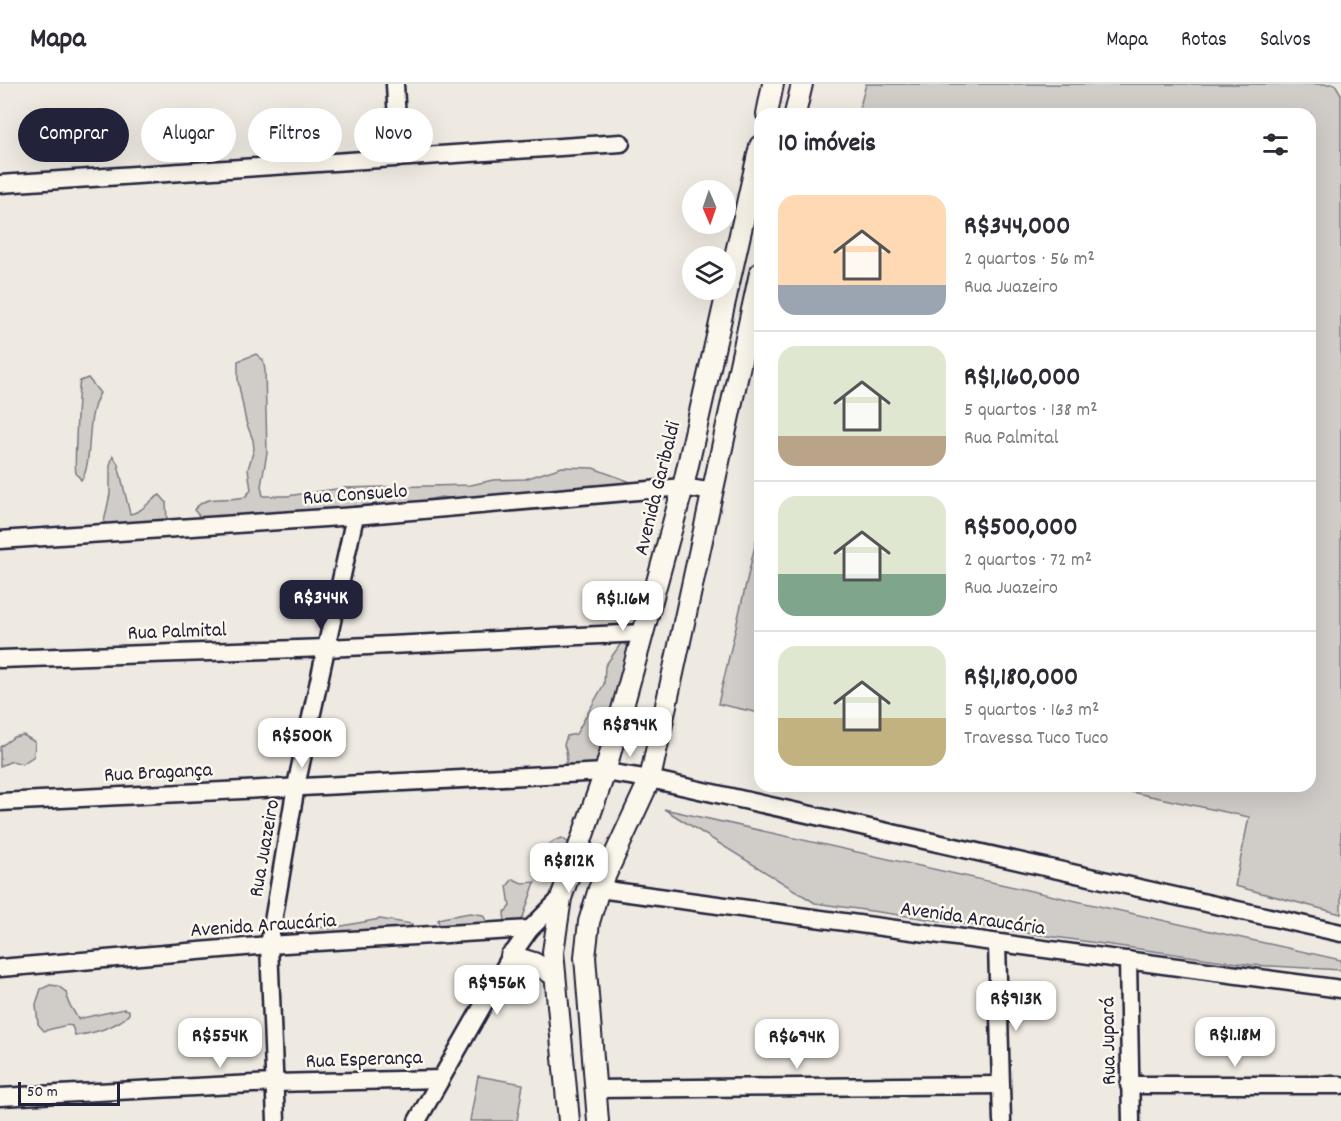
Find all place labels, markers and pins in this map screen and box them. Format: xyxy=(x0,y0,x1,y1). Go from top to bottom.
pin: R$344K xyxy=(272,580,370,631)
pin: R$1.16M xyxy=(568,581,678,632)
pin: R$894K xyxy=(581,707,679,758)
pin: R$500K xyxy=(253,718,351,769)
pin: R$812K xyxy=(520,843,618,894)
pin: R$956K xyxy=(448,965,546,1016)
pin: R$913K xyxy=(967,981,1065,1032)
pin: R$1.18M xyxy=(1180,1017,1290,1068)
pin: R$554K xyxy=(171,1018,269,1069)
pin: R$694K xyxy=(748,1019,846,1070)

